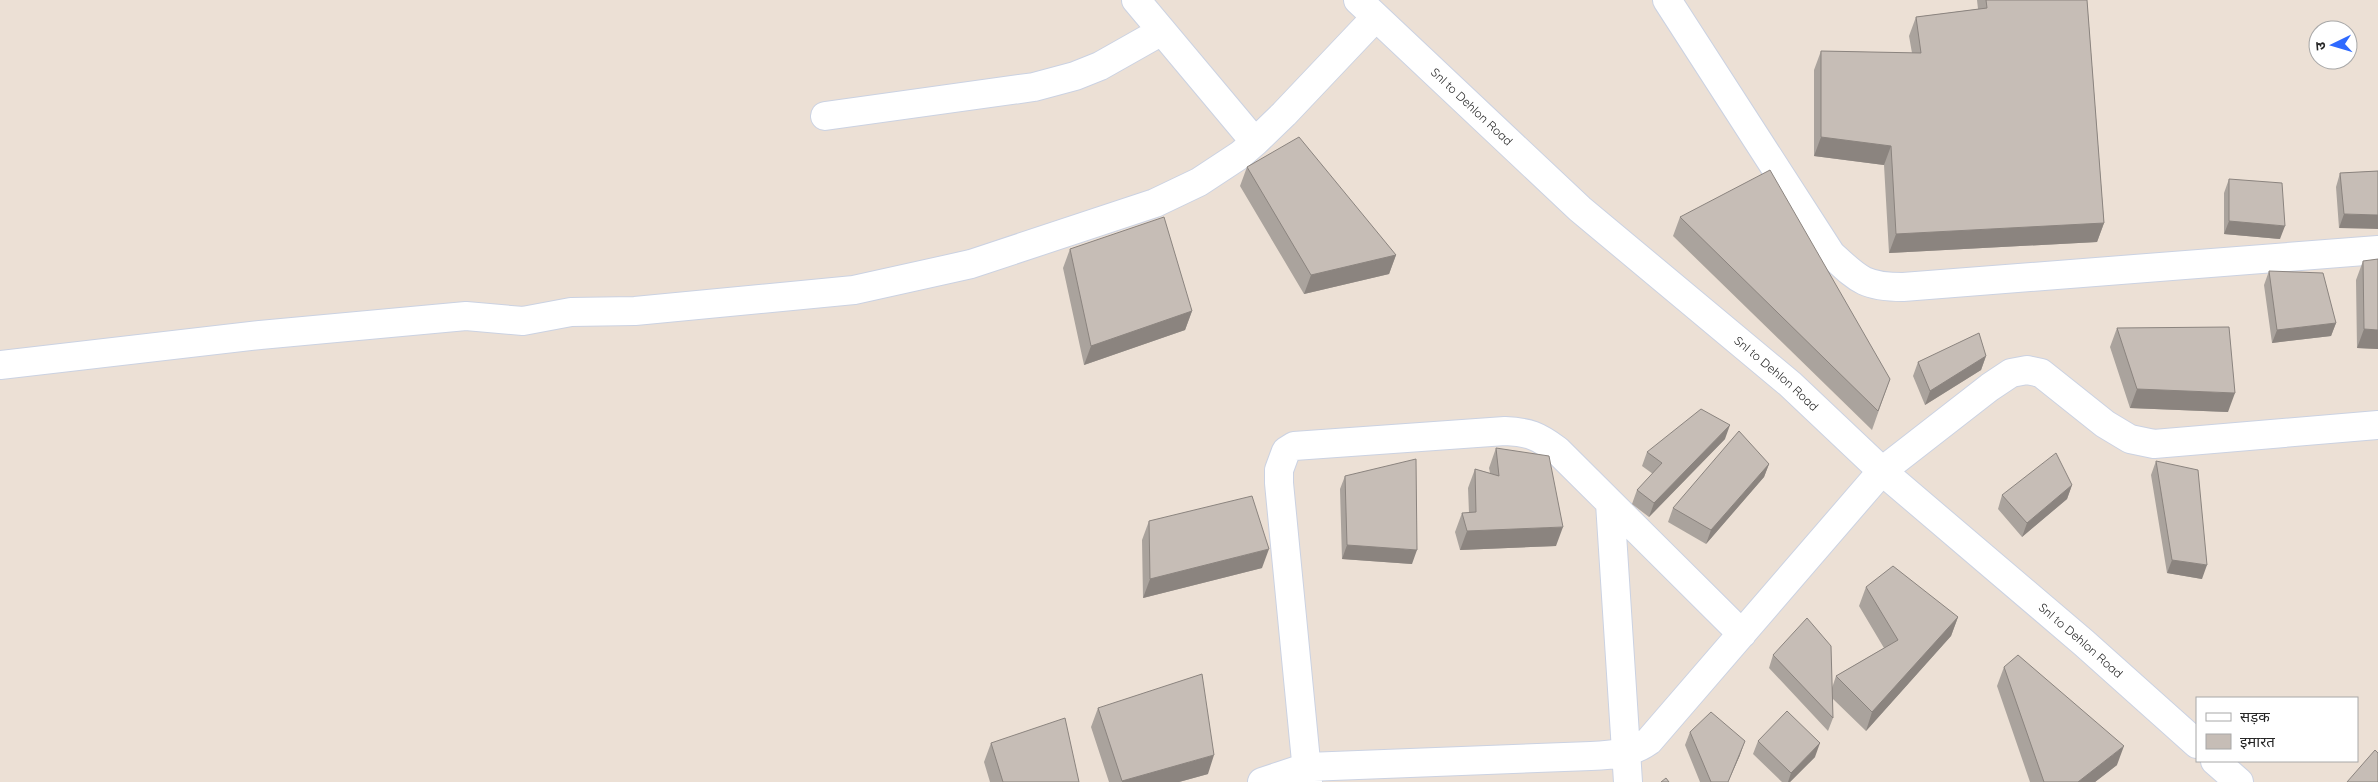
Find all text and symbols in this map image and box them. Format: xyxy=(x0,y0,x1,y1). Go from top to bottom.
north arrow xyxy=(2308,20,2358,70)
text: उ xyxy=(2311,40,2329,51)
street label: Snl to Dehlon Road xyxy=(1428,65,1516,149)
street label: Snl to Dehlon Road xyxy=(1731,333,1822,414)
street label: Snl to Dehlon Road xyxy=(2036,600,2126,681)
legend xyxy=(2196,697,2358,762)
text: सड़क xyxy=(2240,707,2270,726)
text: इमारत xyxy=(2240,732,2275,751)

